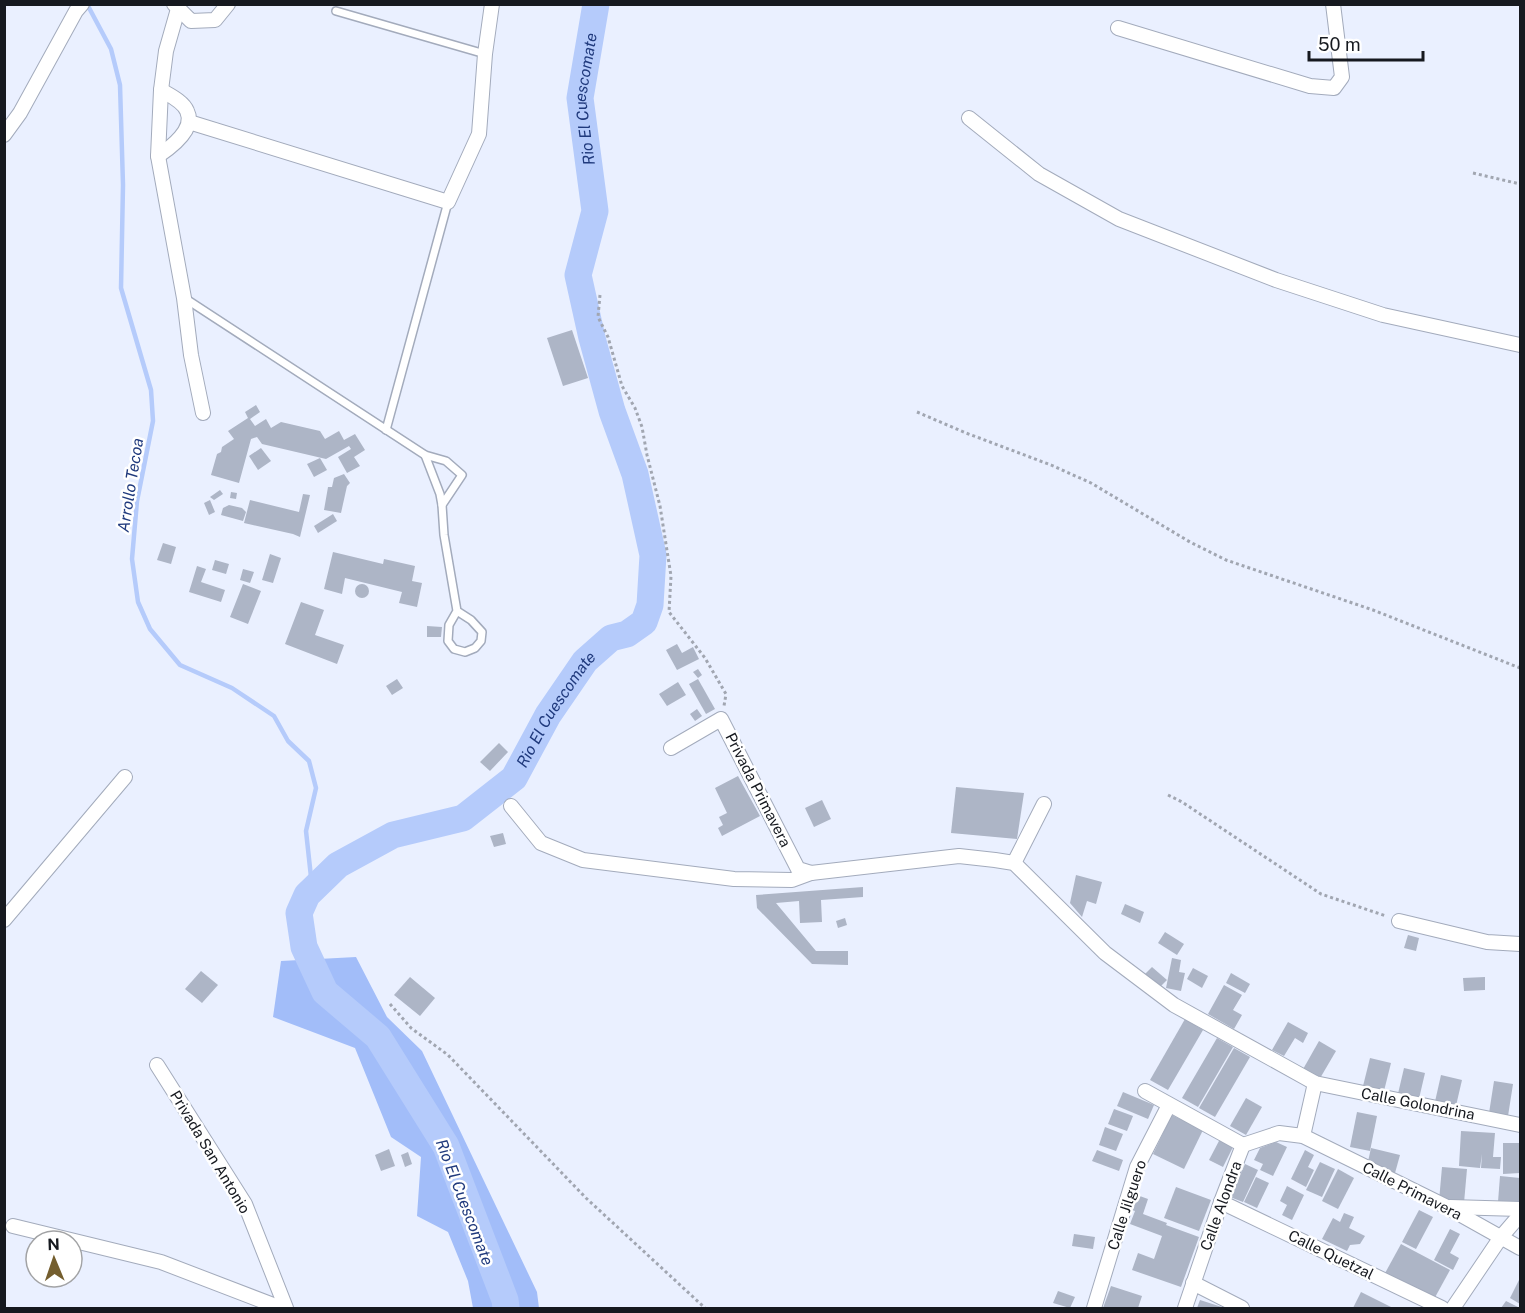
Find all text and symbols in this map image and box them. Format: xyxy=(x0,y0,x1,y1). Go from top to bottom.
scale bar xyxy=(1309,24,1423,62)
water label: Rio El Cuescomate xyxy=(571,31,601,167)
text: 50 m xyxy=(1318,34,1361,55)
water label: Arrollo Tecoa xyxy=(114,437,147,533)
water label: Rio El Cuescomate xyxy=(513,647,600,771)
street label: Privada Primavera xyxy=(722,730,795,850)
street label: Calle Golondrina xyxy=(1360,1084,1476,1123)
street label: Privada San Antonio xyxy=(167,1087,254,1216)
water label: Rio El Cuescomate xyxy=(432,1136,497,1268)
street label: Calle Jilguero xyxy=(1104,1158,1149,1252)
street label: Calle Primavera xyxy=(1360,1158,1465,1223)
street label: Calle Alondra xyxy=(1196,1159,1245,1253)
street label: Calle Quetzal xyxy=(1286,1227,1377,1283)
north arrow xyxy=(24,1229,84,1289)
text: N xyxy=(47,1235,60,1254)

